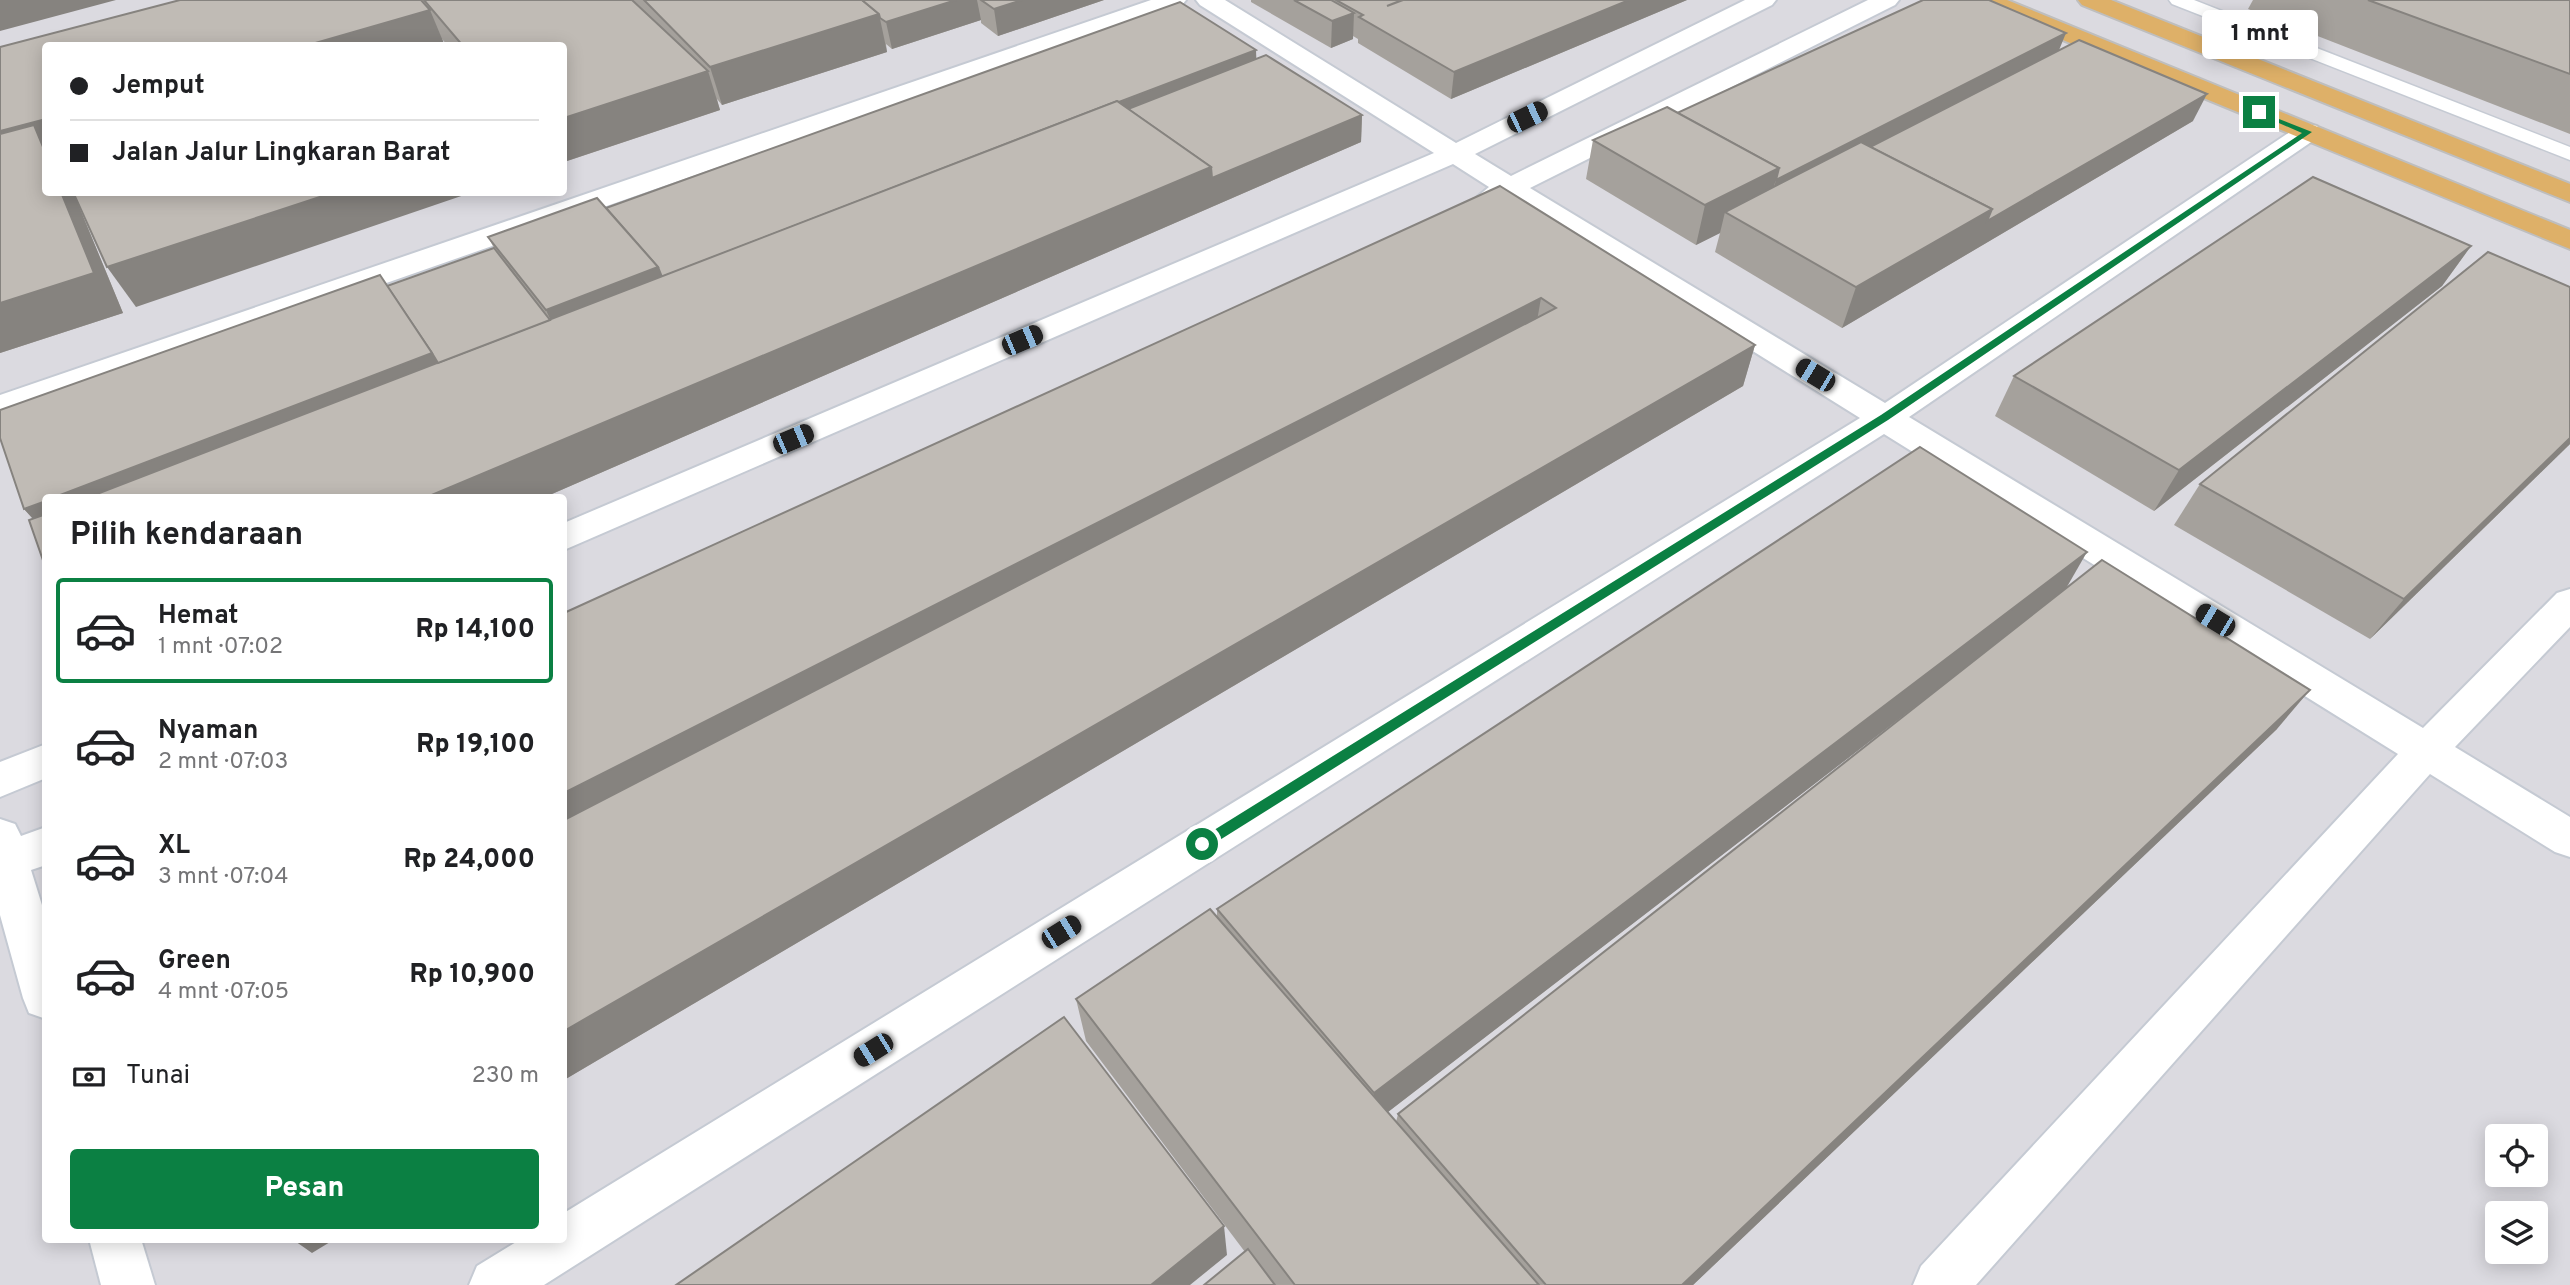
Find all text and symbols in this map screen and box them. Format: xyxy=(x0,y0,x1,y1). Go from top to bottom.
callout: 1 mnt xyxy=(2201,10,2317,60)
text: 1 mnt xyxy=(2231,20,2289,49)
text: Jemput xyxy=(112,70,205,103)
route end xyxy=(2243,96,2275,128)
car xyxy=(1504,98,1551,136)
text: Jalan Jalur Lingkaran Barat xyxy=(112,137,450,170)
car xyxy=(999,322,1046,358)
car xyxy=(1792,355,1839,395)
car xyxy=(770,421,817,457)
text: Pilih kendaraan xyxy=(70,516,303,556)
icon: car xyxy=(74,599,137,662)
text: Hemat xyxy=(158,600,238,633)
car xyxy=(2192,600,2239,640)
text: Rp 14,100 xyxy=(415,614,535,647)
text: 1 mnt · 07:02 xyxy=(158,633,283,662)
icon: car xyxy=(74,714,137,777)
text: Nyaman xyxy=(158,715,258,748)
text: Rp 19,100 xyxy=(416,729,535,762)
text: 2 mnt · 07:03 xyxy=(158,748,288,777)
route start xyxy=(1186,828,1218,860)
icon: car xyxy=(74,829,137,892)
text: XL xyxy=(158,830,190,863)
text: Rp 24,000 xyxy=(403,844,535,877)
text: 3 mnt · 07:04 xyxy=(158,863,289,892)
car xyxy=(1038,912,1085,952)
icon: car xyxy=(74,944,137,1007)
text: Green xyxy=(158,945,231,978)
text: Rp 10,900 xyxy=(410,959,535,992)
text: 4 mnt · 07:05 xyxy=(158,978,289,1007)
car xyxy=(850,1030,897,1070)
icon: cash xyxy=(70,1058,108,1096)
text: Tunai xyxy=(126,1060,190,1093)
text: 230 m xyxy=(472,1062,539,1091)
map controls xyxy=(2485,1124,2548,1264)
button: locate xyxy=(2485,1124,2548,1187)
button: Pesan xyxy=(70,1149,539,1229)
button: layers xyxy=(2485,1201,2548,1264)

